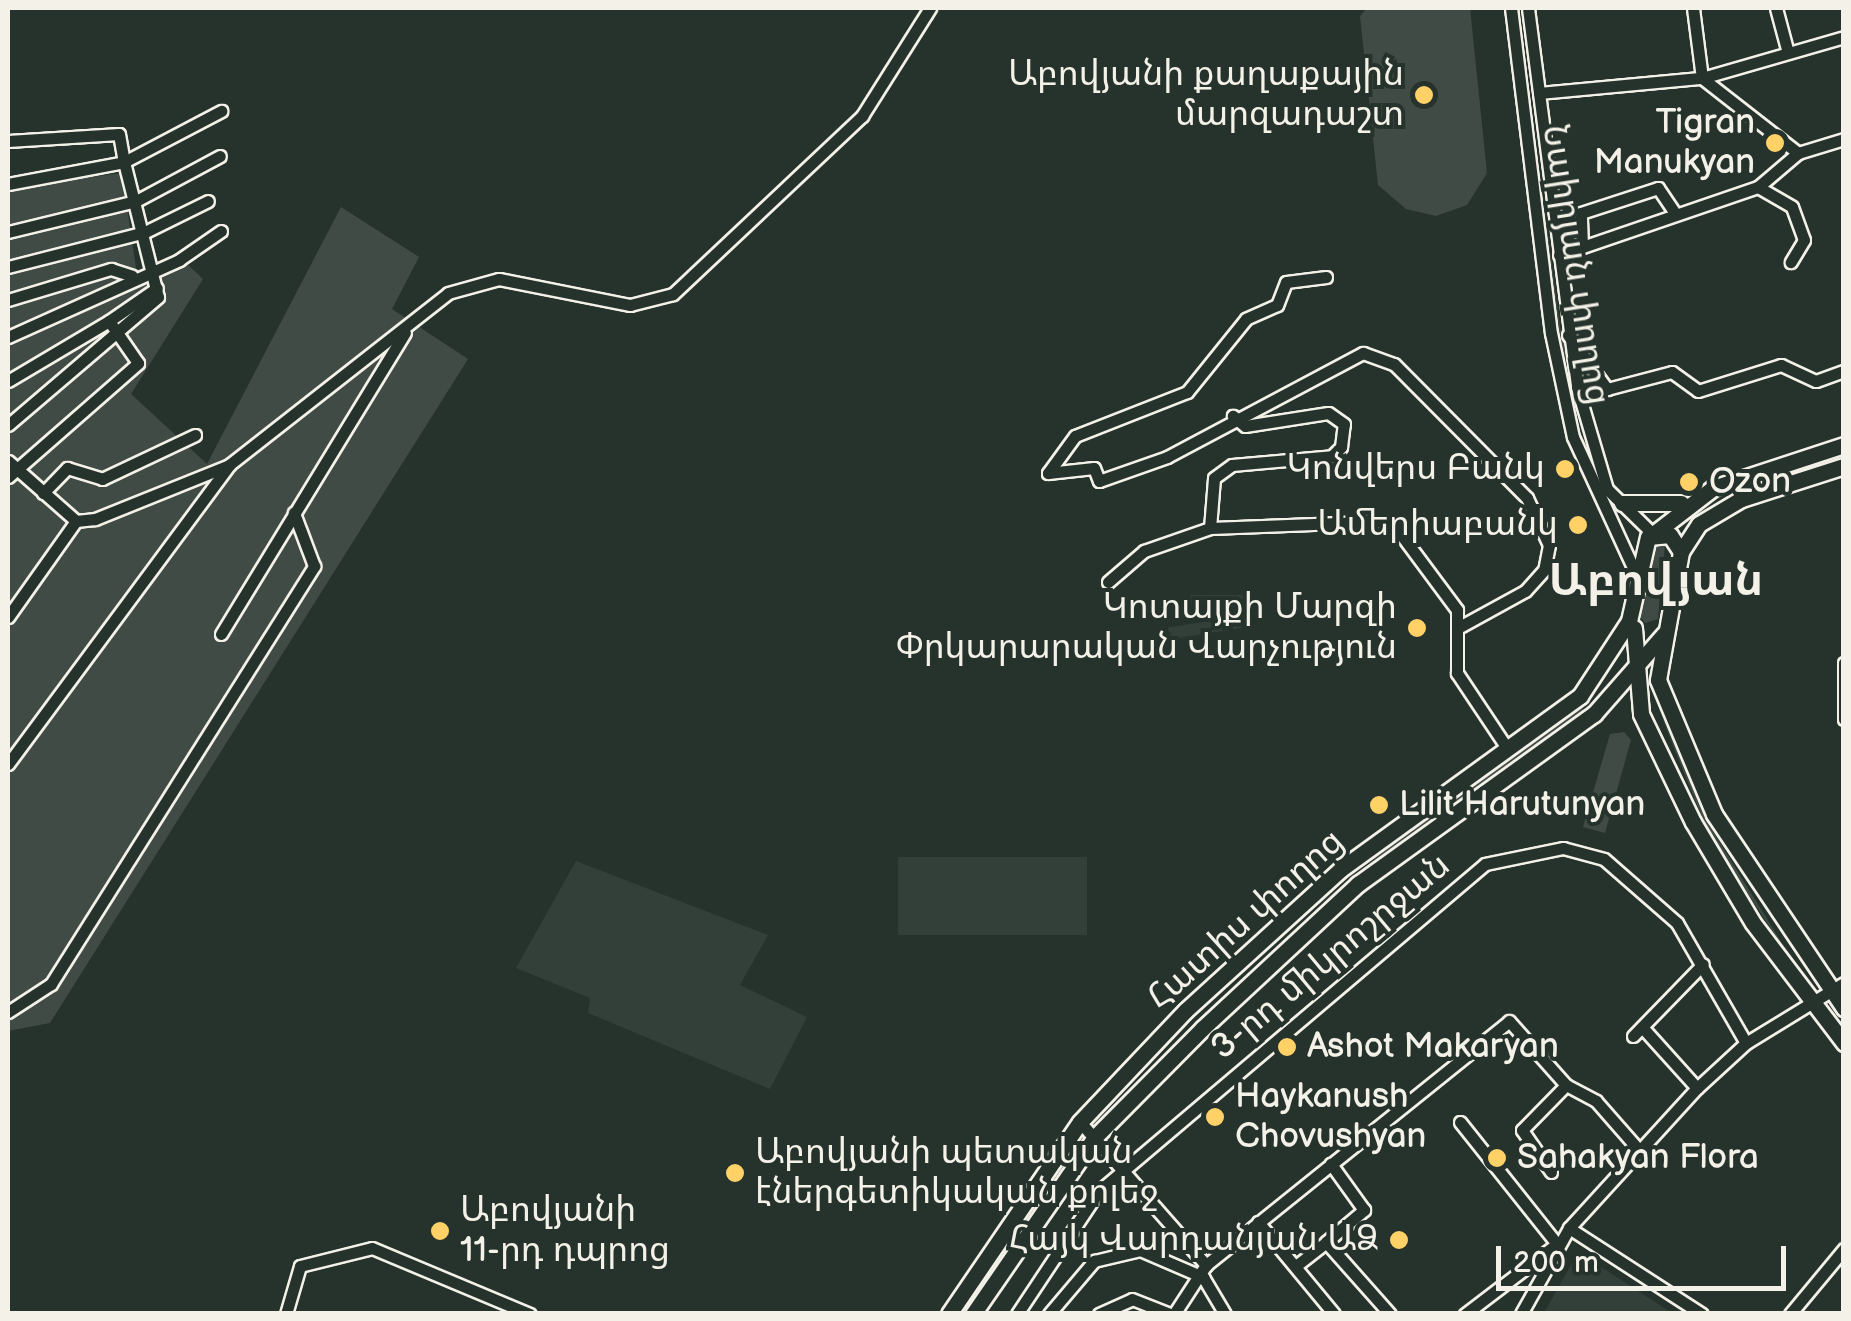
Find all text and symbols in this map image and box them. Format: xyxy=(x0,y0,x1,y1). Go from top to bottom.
place label: Աբովյանի քաղաքային մարզադաշտ xyxy=(1008,54,1404,136)
marker: Աբովյանի քաղաքային մարզադաշտ xyxy=(1413,84,1435,106)
place label: Tigran Manukyan xyxy=(1594,102,1755,184)
street label: Նաիրյան փողոց xyxy=(1532,122,1618,408)
marker: Tigran Manukyan xyxy=(1764,132,1786,154)
place label: Կոնվերս Բանկ xyxy=(1287,448,1545,490)
marker: Կոնվերս Բանկ xyxy=(1554,458,1576,480)
place label: Ozon xyxy=(1709,461,1791,503)
marker: Ozon xyxy=(1678,471,1700,493)
place label: Ամերիաբանկ xyxy=(1317,504,1558,546)
marker: Ամերիաբանկ xyxy=(1567,514,1589,536)
district label: Աբովյան xyxy=(1549,555,1763,609)
place label: Կոտայքի Մարզի Փրկարարական Վարչություն xyxy=(896,587,1397,669)
marker: Կոտայքի Մարզի Փրկարարական Վարչություն xyxy=(1406,617,1428,639)
place label: Lilit Harutunyan xyxy=(1399,784,1645,826)
marker: Lilit Harutunyan xyxy=(1368,794,1390,816)
street label: Հատիս փողոց xyxy=(1139,821,1353,1019)
street label: 3-րդ միկրոշրջան xyxy=(1203,845,1459,1069)
place label: Ashot Makaryan xyxy=(1307,1026,1559,1068)
marker: Ashot Makaryan xyxy=(1276,1036,1298,1058)
place label: Haykanush Chovushyan xyxy=(1235,1076,1426,1158)
marker: Haykanush Chovushyan xyxy=(1204,1106,1226,1128)
place label: Աբովյանի պետական էներգետիկական քոլեջ xyxy=(755,1132,1158,1214)
place label: Sahakyan Flora xyxy=(1517,1137,1759,1179)
marker: Sahakyan Flora xyxy=(1486,1147,1508,1169)
marker: Աբովյանի պետական էներգետիկական քոլեջ xyxy=(724,1162,746,1184)
place label: Աբովյանի 11-րդ դպրոց xyxy=(460,1190,670,1272)
place label: Հայկ Վարդանյան ԱՁ xyxy=(1009,1219,1379,1261)
marker: Աբովյանի 11-րդ դպրոց xyxy=(429,1220,451,1242)
scale bar xyxy=(1501,1226,1791,1288)
marker: Հայկ Վարդանյան ԱՁ xyxy=(1388,1229,1410,1251)
text: 200 m xyxy=(1513,1245,1599,1281)

